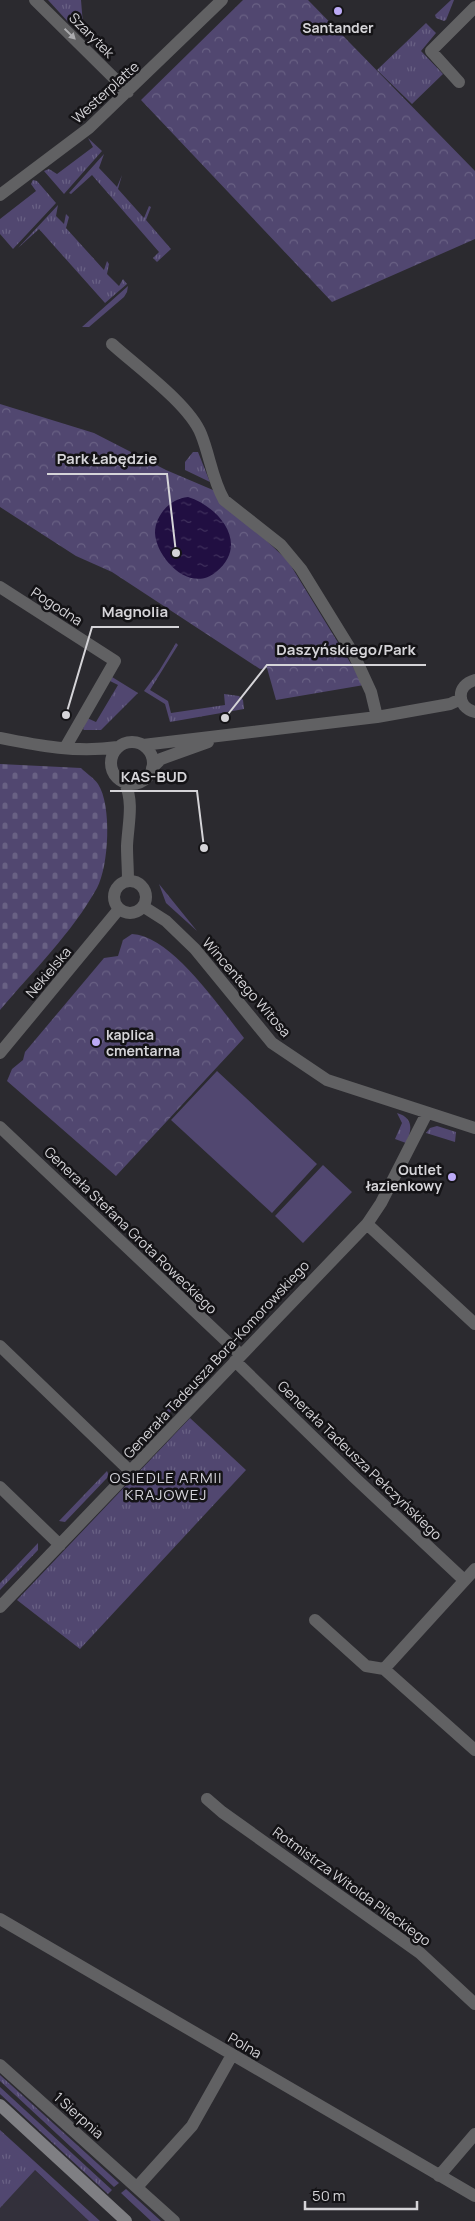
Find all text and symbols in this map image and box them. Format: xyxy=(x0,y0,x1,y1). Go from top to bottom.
marker: Santander xyxy=(332,5,344,17)
street label: Szarytek xyxy=(65,8,120,63)
place label: Santander xyxy=(302,18,374,37)
one-way arrow xyxy=(64,28,76,40)
street label: Westerplatte xyxy=(67,57,143,127)
callout: Park Łabędzie xyxy=(47,444,167,474)
text: Park Łabędzie xyxy=(57,448,157,469)
street label: Pogodna xyxy=(28,582,86,630)
callout: Magnolia xyxy=(92,597,179,627)
text: Magnolia xyxy=(102,601,168,622)
callout: Daszyńskiego/Park xyxy=(267,635,426,665)
text: Daszyńskiego/Park xyxy=(276,639,417,660)
callout: KAS-BUD xyxy=(110,761,197,791)
text: KAS-BUD xyxy=(121,766,187,787)
street label: Wincentego Witosa xyxy=(199,933,295,1041)
street label: Nekielska xyxy=(21,942,75,1002)
place label: kaplica cmentarna xyxy=(106,1025,180,1060)
marker: kaplica cmentarna xyxy=(90,1036,102,1048)
street label: Generała Stefana Grota Roweckiego xyxy=(40,1142,222,1318)
place label: Outlet łazienkowy xyxy=(366,1160,442,1195)
marker: Outlet łazienkowy xyxy=(446,1171,458,1183)
street label: Generała Tadeusza Bora-Komorowskiego xyxy=(119,1256,313,1462)
street label: Generała Tadeusza Pełczyńskiego xyxy=(274,1376,446,1544)
district label: OSIEDLE ARMII KRAJOWEJ xyxy=(109,1467,223,1505)
street label: Rotmistrza Witolda Pileckiego xyxy=(269,1822,435,1950)
street label: Polna xyxy=(225,2028,265,2062)
street label: 1 Sierpnia xyxy=(50,2088,108,2142)
scale bar xyxy=(305,2178,418,2210)
text: 50 m xyxy=(312,2185,346,2206)

